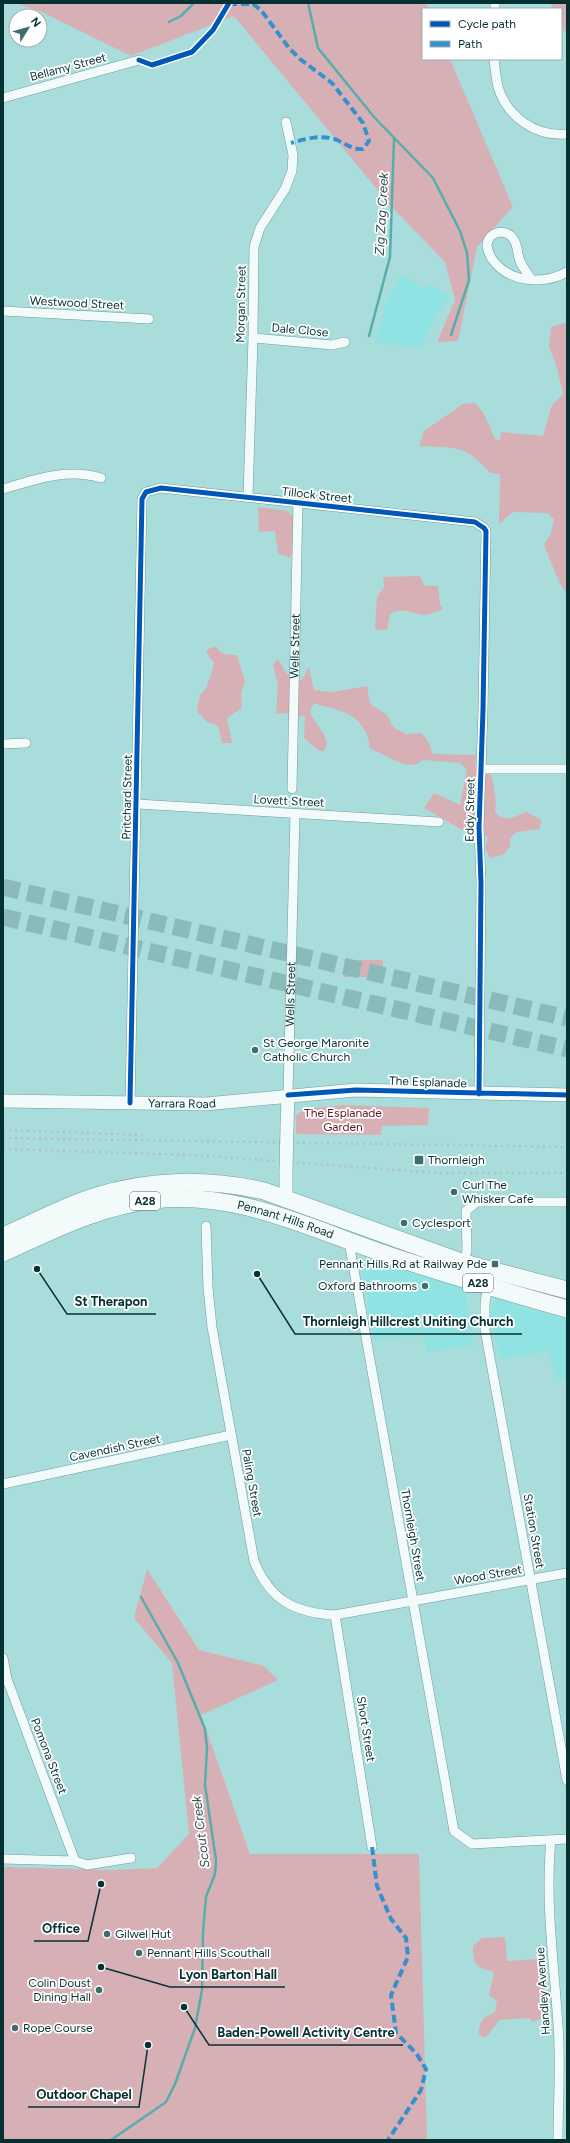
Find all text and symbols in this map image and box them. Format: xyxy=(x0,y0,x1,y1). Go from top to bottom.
north arrow xyxy=(8,8,48,48)
legend xyxy=(422,8,562,60)
text: N xyxy=(28,15,43,30)
text: Cycle path xyxy=(458,17,516,31)
text: Path xyxy=(458,37,482,51)
street label: Bellamy Street xyxy=(28,50,108,84)
water label: Zig Zag Creek xyxy=(372,171,391,256)
street label: Morgan Street xyxy=(233,265,249,343)
street label: Westwood Street xyxy=(29,294,125,312)
street label: Dale Close xyxy=(271,321,329,339)
street label: Tillock Street xyxy=(281,484,353,506)
street label: Wells Street xyxy=(287,613,303,679)
street label: Pritchard Street xyxy=(119,754,135,840)
street label: Eddy Street xyxy=(462,777,478,842)
street label: Lovett Street xyxy=(253,792,325,810)
street label: Wells Street xyxy=(283,961,298,1027)
place label: St George Maronite Catholic Church xyxy=(263,1036,369,1064)
marker: St George Maronite Catholic Church xyxy=(250,1045,260,1055)
street label: The Esplanade xyxy=(389,1074,468,1090)
street label: Yarrara Road xyxy=(148,1096,216,1111)
park label: The Esplanade Garden xyxy=(304,1106,382,1134)
place label: Thornleigh xyxy=(428,1153,485,1167)
marker: Thornleigh xyxy=(413,1154,425,1166)
place label: Curl The Whisker Cafe xyxy=(462,1178,534,1206)
marker: Curl The Whisker Cafe xyxy=(449,1187,459,1197)
road number: A28 xyxy=(130,1192,160,1210)
street label: Pennant Hills Road xyxy=(236,1198,336,1242)
place label: Cyclesport xyxy=(412,1216,471,1230)
marker: Cyclesport xyxy=(399,1218,409,1228)
place label: Pennant Hills Rd at Railway Pde xyxy=(319,1257,487,1271)
marker: Pennant Hills Rd at Railway Pde xyxy=(490,1259,500,1269)
road number: A28 xyxy=(463,1274,493,1292)
place label: Oxford Bathrooms xyxy=(318,1279,417,1293)
marker: Oxford Bathrooms xyxy=(420,1281,430,1291)
callout: St Therapon xyxy=(67,1289,156,1314)
text: St Therapon xyxy=(74,1294,148,1309)
callout: Thornleigh Hillcrest Uniting Church xyxy=(295,1309,522,1334)
text: Thornleigh Hillcrest Uniting Church xyxy=(303,1314,513,1329)
street label: Cavendish Street xyxy=(68,1431,162,1464)
street label: Paling Street xyxy=(239,1448,265,1518)
street label: Thornleigh Street xyxy=(398,1488,428,1583)
street label: Station Street xyxy=(521,1493,548,1570)
street label: Wood Street xyxy=(453,1562,523,1588)
street label: Short Street xyxy=(354,1695,378,1763)
street label: Pomona Street xyxy=(28,1716,70,1796)
water label: Scout Creek xyxy=(189,1794,212,1869)
callout: Office xyxy=(34,1916,88,1941)
text: Office xyxy=(42,1921,80,1936)
place label: Gilwel Hut xyxy=(115,1927,172,1941)
marker: Gilwel Hut xyxy=(102,1929,112,1939)
place label: Pennant Hills Scouthall xyxy=(147,1946,270,1960)
street label: Handley Avenue xyxy=(533,1946,553,2035)
marker: Pennant Hills Scouthall xyxy=(134,1948,144,1958)
callout: Lyon Barton Hall xyxy=(170,1962,285,1987)
text: Lyon Barton Hall xyxy=(179,1967,277,1982)
place label: Colin Doust Dining Hall xyxy=(28,1976,91,2004)
marker: Colin Doust Dining Hall xyxy=(94,1985,104,1995)
callout: Baden-Powell Activity Centre xyxy=(209,2020,403,2045)
place label: Rope Course xyxy=(23,2021,93,2035)
marker: Rope Course xyxy=(10,2023,20,2033)
text: Baden-Powell Activity Centre xyxy=(217,2025,395,2040)
callout: Outdoor Chapel xyxy=(28,2082,139,2107)
text: Outdoor Chapel xyxy=(36,2087,132,2102)

